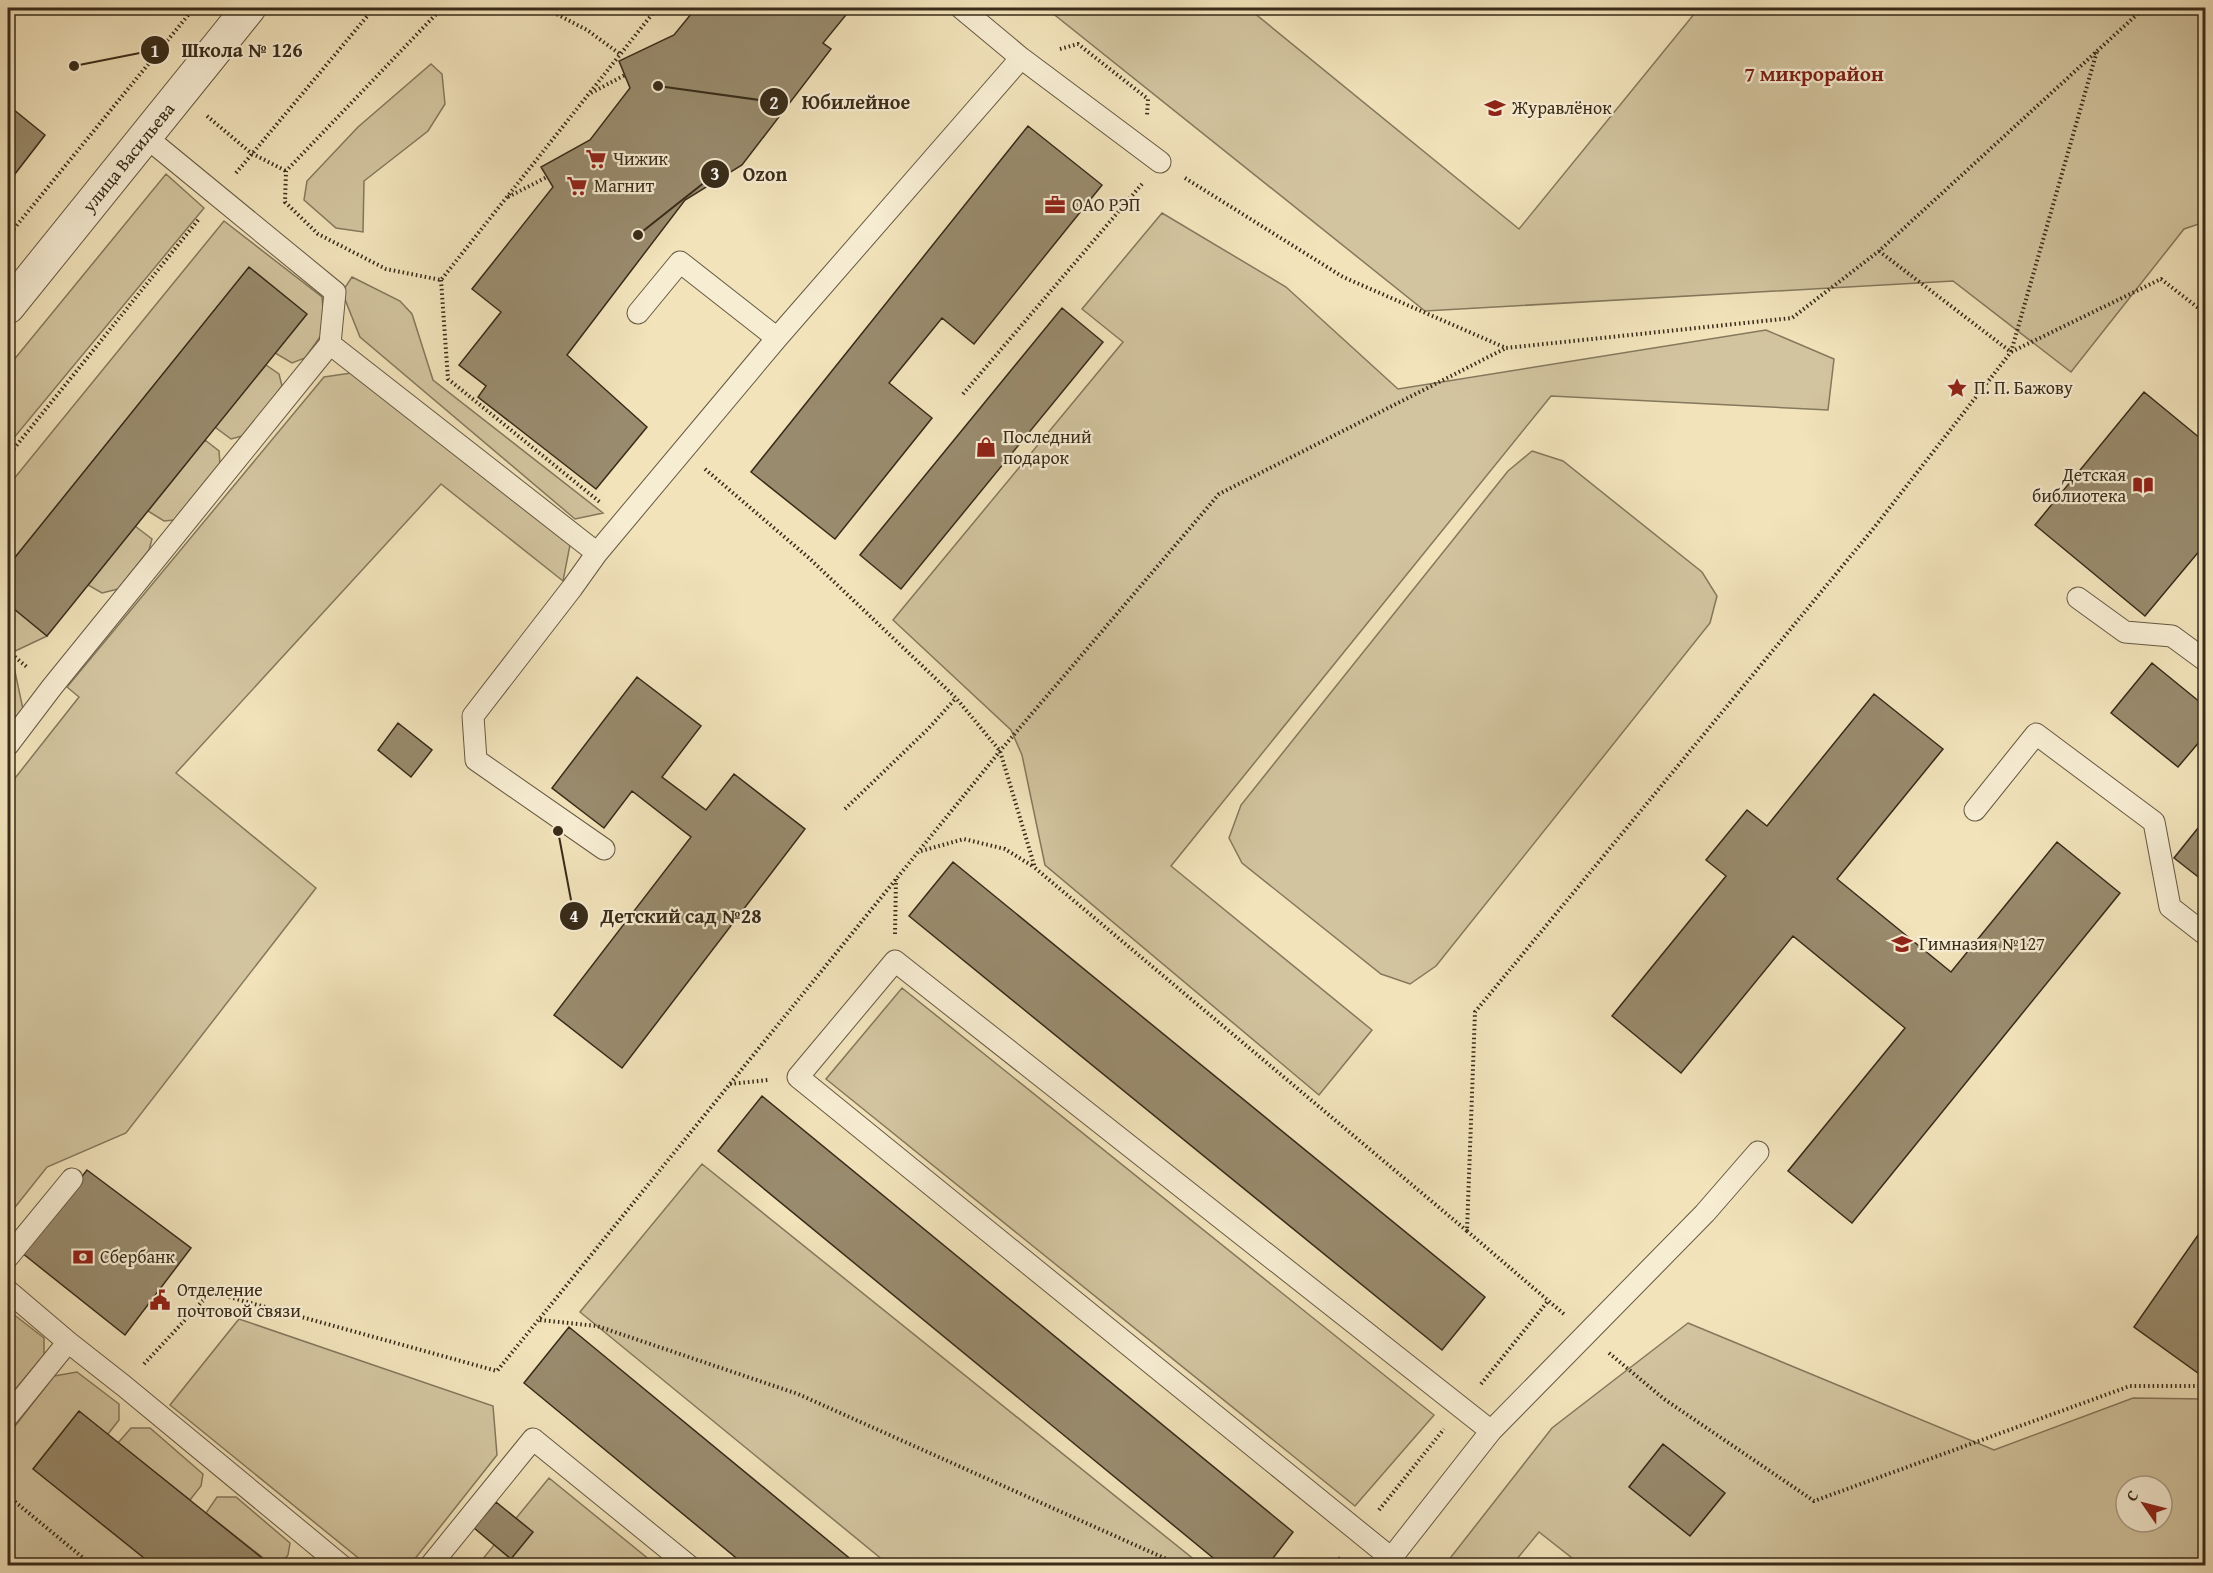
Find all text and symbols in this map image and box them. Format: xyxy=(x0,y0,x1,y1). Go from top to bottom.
callout: Школа № 126 xyxy=(140,31,315,69)
text: Школа № 126 xyxy=(181,35,303,64)
text: 1 xyxy=(150,37,160,64)
district label: 7 микрорайон xyxy=(1744,58,1884,89)
callout: Юбилейное xyxy=(759,83,922,121)
text: Юбилейное xyxy=(802,87,910,116)
text: 2 xyxy=(769,89,779,116)
place label: Журавлёнок xyxy=(1511,94,1612,121)
street label: улица Васильева xyxy=(75,96,181,219)
school or university icon: Журавлёнок xyxy=(1483,96,1507,120)
place label: Чижик xyxy=(613,145,669,172)
supermarket icon: Чижик xyxy=(584,147,608,171)
callout: Ozon xyxy=(700,155,799,193)
text: Ozon xyxy=(743,159,787,188)
text: 3 xyxy=(710,160,720,187)
place label: Магнит xyxy=(594,172,654,199)
supermarket icon: Магнит xyxy=(565,174,589,198)
place label: ОАО РЭП xyxy=(1072,191,1141,218)
office icon: ОАО РЭП xyxy=(1043,193,1067,217)
place label: П. П. Бажову xyxy=(1974,374,2073,401)
place icon: П. П. Бажову xyxy=(1945,376,1969,400)
place label: Последний подарок xyxy=(1003,423,1092,471)
shop icon: Последний подарок xyxy=(974,435,998,459)
place label: Детская библиотека xyxy=(2032,461,2126,509)
library icon: Детская библиотека xyxy=(2131,473,2155,497)
callout: Детский сад №28 xyxy=(559,897,774,935)
text: Детский сад №28 xyxy=(599,901,762,930)
text: 4 xyxy=(569,902,579,929)
place label: Гимназия №127 xyxy=(1919,930,2045,957)
school or university icon: Гимназия №127 xyxy=(1890,932,1914,956)
place label: Сбербанк xyxy=(100,1243,175,1270)
bank icon: Сбербанк xyxy=(71,1245,95,1269)
place label: Отделение почтовой связи xyxy=(177,1276,301,1324)
public building icon: Отделение почтовой связи xyxy=(148,1288,172,1312)
north arrow xyxy=(2114,1474,2174,1534)
text: С xyxy=(2119,1485,2144,1506)

